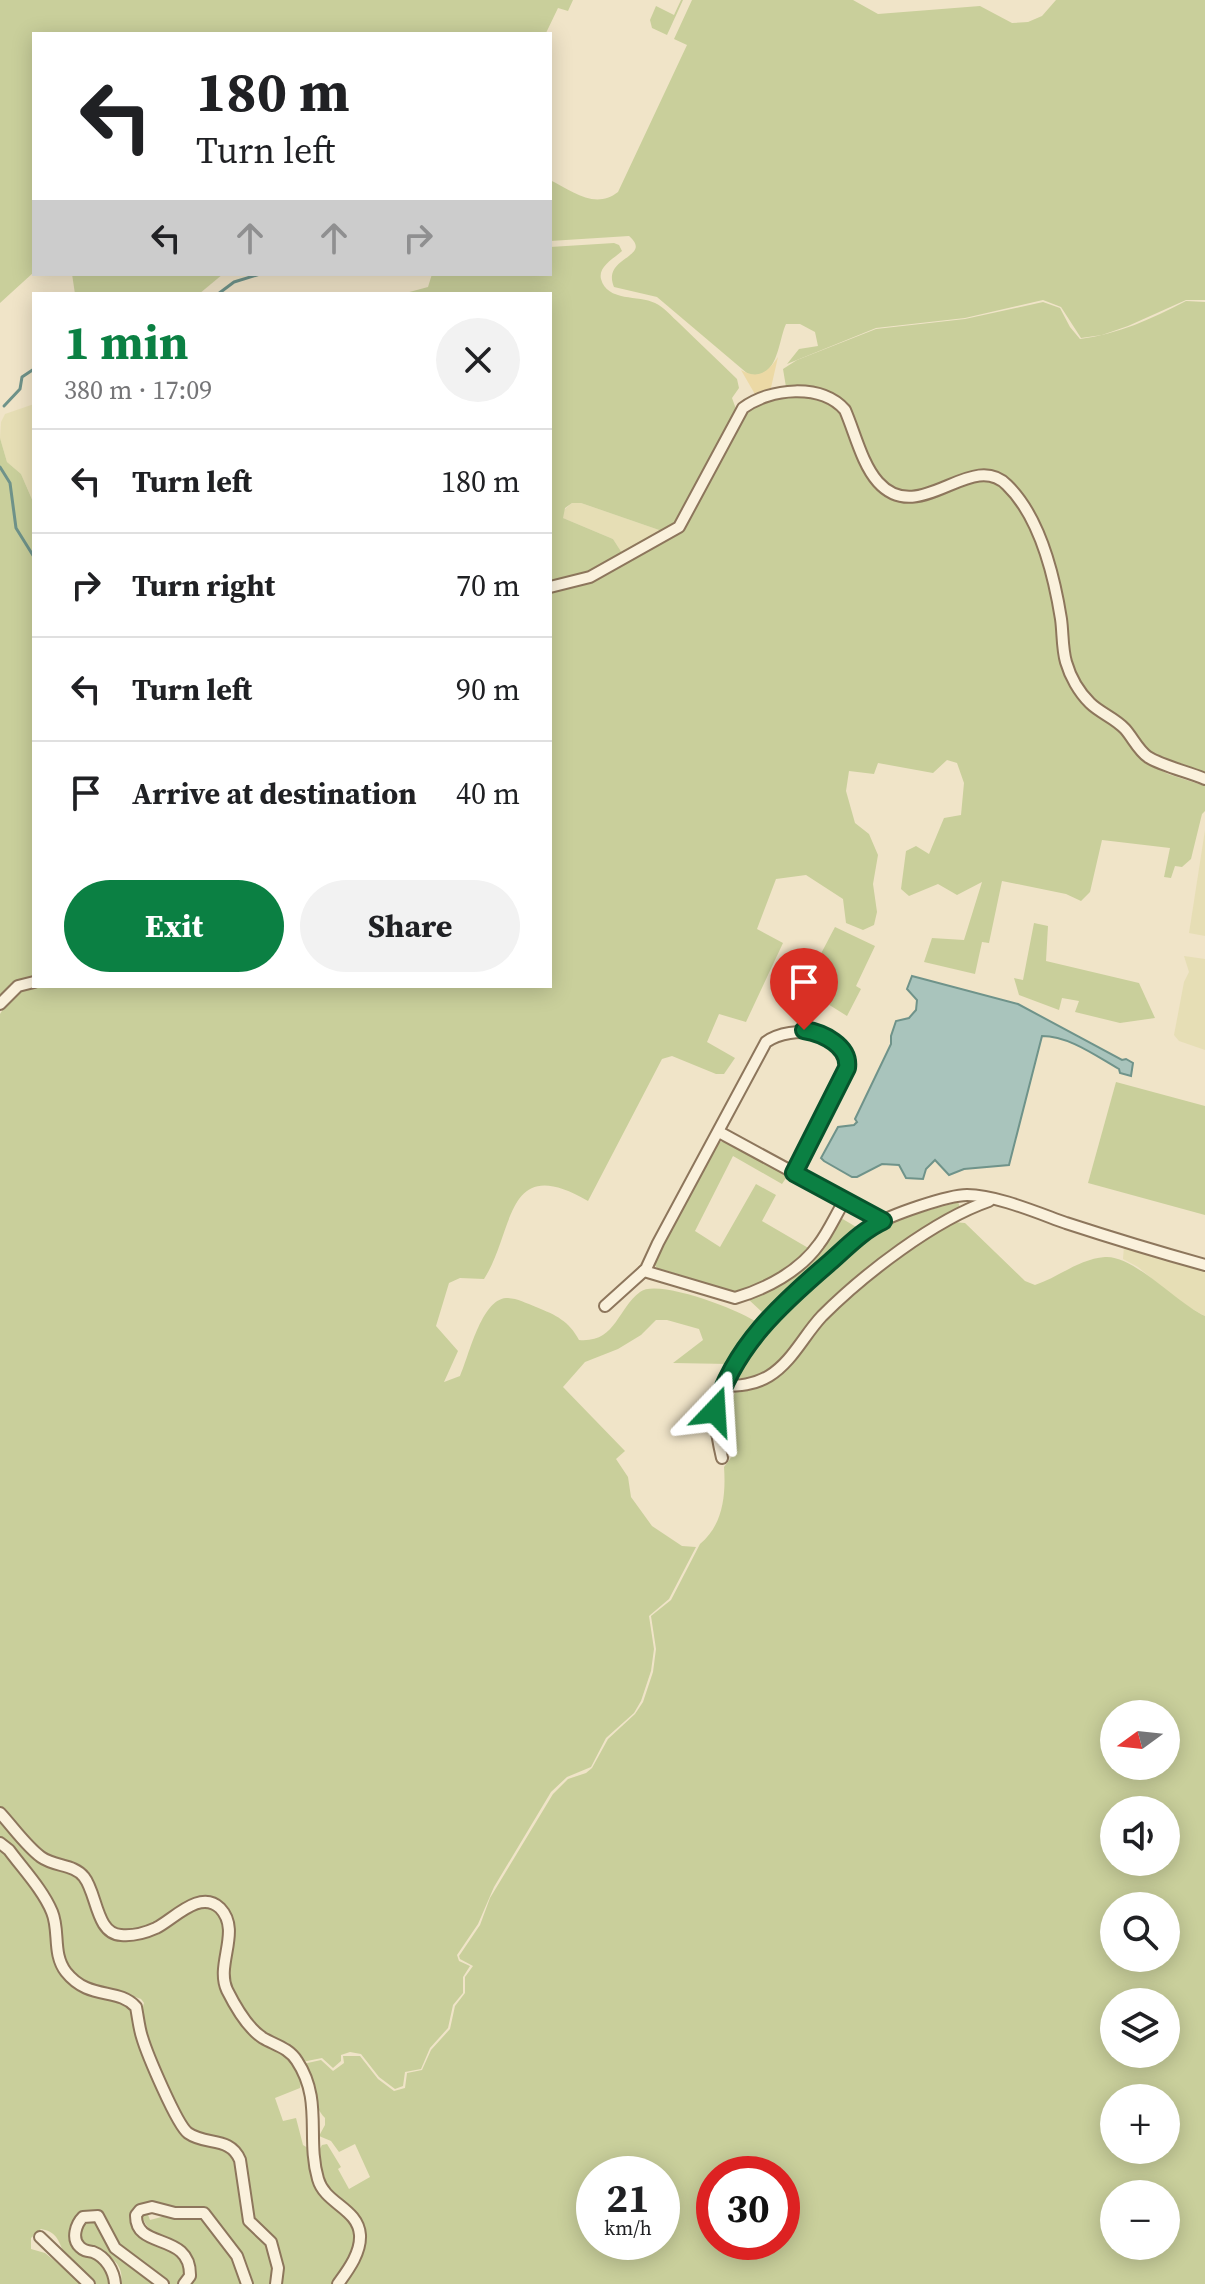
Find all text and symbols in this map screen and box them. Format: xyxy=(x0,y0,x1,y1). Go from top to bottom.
text: 180 m xyxy=(196,53,350,130)
icon: left xyxy=(64,64,168,168)
text: Turn left xyxy=(196,126,335,175)
icon: left xyxy=(144,216,188,260)
icon: ahead xyxy=(228,216,272,260)
icon: ahead xyxy=(312,216,356,260)
icon: right xyxy=(396,216,440,260)
text: 1 min xyxy=(64,309,189,375)
button: close xyxy=(436,318,520,402)
text: 380 m · 17:09 xyxy=(64,372,212,408)
icon: left xyxy=(64,459,108,503)
text: Turn left xyxy=(132,461,252,502)
text: 180 m xyxy=(441,461,520,502)
icon: right xyxy=(64,563,108,607)
text: Turn right xyxy=(132,565,275,606)
text: 70 m xyxy=(456,565,520,606)
icon: left xyxy=(64,667,108,711)
text: Turn left xyxy=(132,669,252,710)
text: 90 m xyxy=(456,669,520,710)
icon: arrive xyxy=(64,771,108,815)
text: Arrive at destination xyxy=(132,773,417,814)
text: 40 m xyxy=(456,773,520,814)
button: Exit xyxy=(64,880,284,972)
button: Share xyxy=(300,880,520,972)
pin xyxy=(770,948,838,1030)
icon: arrive xyxy=(782,960,826,1004)
position arrow xyxy=(673,1369,757,1453)
north arrow xyxy=(1100,1700,1180,1780)
map controls xyxy=(1100,1700,1180,2260)
button: sound xyxy=(1100,1796,1180,1876)
button: search xyxy=(1100,1892,1180,1972)
button: layers xyxy=(1100,1988,1180,2068)
button: + xyxy=(1100,2084,1180,2164)
speed limit sign: 30 xyxy=(696,2156,800,2260)
text: 21 xyxy=(606,2171,650,2225)
button: − xyxy=(1100,2180,1180,2260)
text: km/h xyxy=(604,2214,652,2242)

